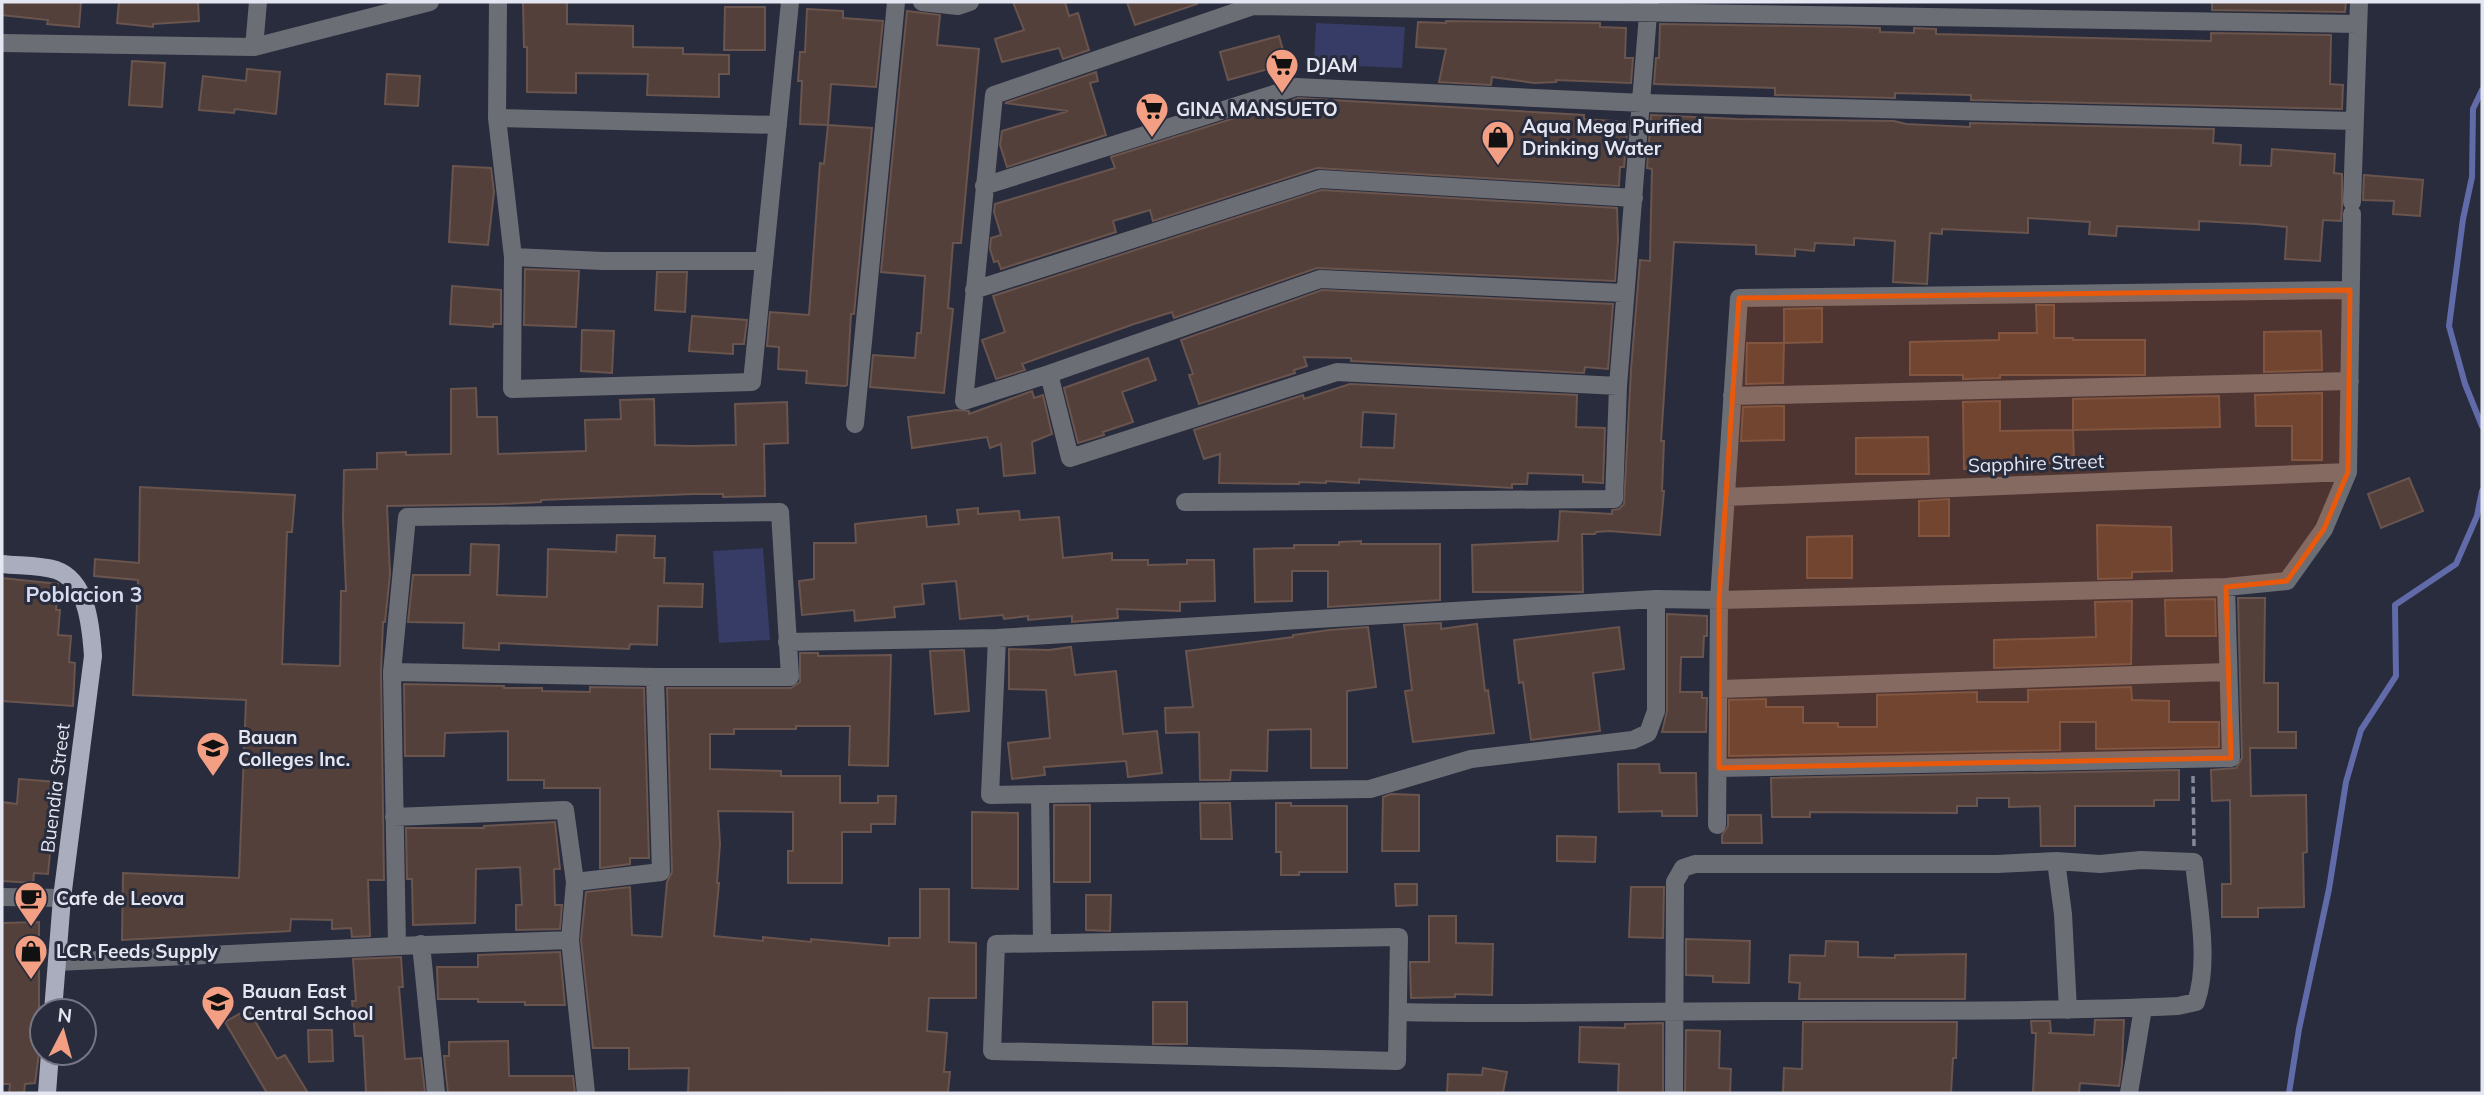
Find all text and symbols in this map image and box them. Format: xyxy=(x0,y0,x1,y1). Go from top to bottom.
supermarket icon: DJAM xyxy=(1263,46,1301,95)
place label: DJAM xyxy=(1306,53,1358,77)
supermarket icon: GINA MANSUETO xyxy=(1133,90,1171,139)
place label: GINA MANSUETO xyxy=(1176,97,1338,121)
place label: Aqua Mega Purified Drinking Water xyxy=(1522,114,1702,160)
shop icon: Aqua Mega Purified Drinking Water xyxy=(1479,118,1517,167)
street label: Sapphire Street xyxy=(1967,449,2105,477)
district label: Poblacion 3 xyxy=(26,581,142,607)
street label: Buendia Street xyxy=(35,722,75,854)
place label: Bauan Colleges Inc. xyxy=(238,725,350,771)
school or university icon: Bauan Colleges Inc. xyxy=(194,729,232,778)
cafe icon: Cafe de Leova xyxy=(12,879,50,928)
place label: Cafe de Leova xyxy=(56,886,184,910)
shop icon: LCR Feeds Supply xyxy=(12,932,50,981)
place label: LCR Feeds Supply xyxy=(56,939,218,963)
place label: Bauan East Central School xyxy=(242,979,373,1025)
school or university icon: Bauan East Central School xyxy=(199,983,237,1032)
north arrow xyxy=(28,997,98,1067)
text: N xyxy=(56,1002,73,1028)

